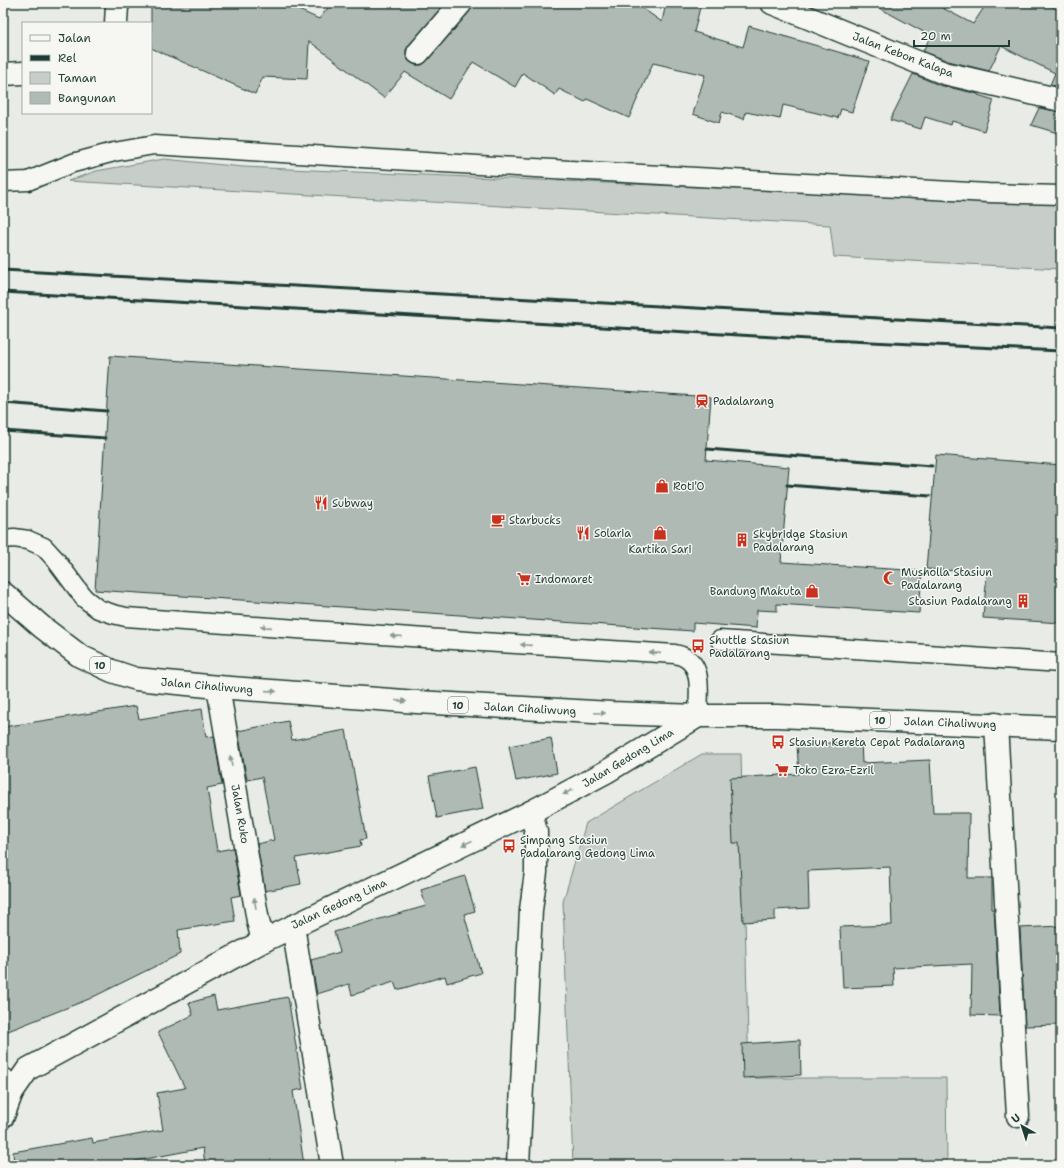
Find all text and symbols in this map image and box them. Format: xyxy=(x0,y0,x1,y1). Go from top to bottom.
legend xyxy=(22,22,152,114)
scale bar xyxy=(914,22,1009,48)
text: 20 m xyxy=(920,28,951,44)
street label: Jalan Kebon Kalapa xyxy=(850,29,956,81)
text: Jalan xyxy=(58,30,91,46)
text: Rel xyxy=(58,50,77,66)
text: Taman xyxy=(58,70,97,86)
text: Bangunan xyxy=(58,90,116,106)
station icon: Padalarang xyxy=(694,393,710,409)
place label: Padalarang xyxy=(713,394,774,409)
shop icon: Roti'O xyxy=(654,478,670,494)
place label: Roti'O xyxy=(673,479,704,494)
restaurant icon: Subway xyxy=(313,495,329,511)
place label: Subway xyxy=(332,496,373,511)
cafe icon: Starbucks xyxy=(490,512,506,528)
place label: Starbucks xyxy=(509,513,561,528)
restaurant icon: Solaria xyxy=(575,525,591,541)
shop icon: Kartika Sari xyxy=(652,525,668,541)
place label: Solaria xyxy=(594,526,631,541)
place label: Skybridge Stasiun Padalarang xyxy=(753,527,848,555)
building icon: Skybridge Stasiun Padalarang xyxy=(734,532,750,548)
place label: Kartika Sari xyxy=(628,542,692,557)
place label: Musholla Stasiun Padalarang xyxy=(901,565,992,593)
mosque icon: Musholla Stasiun Padalarang xyxy=(882,570,898,586)
supermarket icon: Indomaret xyxy=(516,571,532,587)
place label: Indomaret xyxy=(535,572,593,587)
shop icon: Bandung Makuta xyxy=(804,583,820,599)
place label: Bandung Makuta xyxy=(710,584,801,599)
building icon: Stasiun Padalarang xyxy=(1015,593,1031,609)
place label: Stasiun Padalarang xyxy=(909,594,1012,609)
one-way arrow xyxy=(260,623,272,630)
one-way arrow xyxy=(390,633,402,640)
place label: Shuttle Stasiun Padalarang xyxy=(709,633,789,661)
bus stop icon: Shuttle Stasiun Padalarang xyxy=(690,638,706,654)
one-way arrow xyxy=(519,642,532,648)
one-way arrow xyxy=(649,650,661,657)
road number: 10 xyxy=(90,657,110,673)
street label: Jalan Cihaliwung xyxy=(160,674,254,698)
one-way arrow xyxy=(265,688,277,695)
road number: 10 xyxy=(448,697,468,713)
one-way arrow xyxy=(395,698,407,705)
street label: Jalan Cihaliwung xyxy=(483,699,577,719)
one-way arrow xyxy=(594,709,606,716)
road number: 10 xyxy=(870,712,890,728)
street label: Jalan Cihaliwung xyxy=(903,714,997,732)
street label: Jalan Gedong Lima xyxy=(580,725,677,791)
bus stop icon: Stasiun Kereta Cepat Padalarang xyxy=(770,734,786,750)
place label: Stasiun Kereta Cepat Padalarang xyxy=(789,735,965,750)
one-way arrow xyxy=(228,755,234,767)
supermarket icon: Toko Ezra-Ezril xyxy=(774,762,790,778)
place label: Toko Ezra-Ezril xyxy=(793,763,874,778)
street label: Jalan Ruko xyxy=(227,783,253,845)
one-way arrow xyxy=(562,789,574,796)
place label: Simpang Stasiun Padalarang Gedong Lima xyxy=(520,833,655,861)
bus stop icon: Simpang Stasiun Padalarang Gedong Lima xyxy=(501,838,517,854)
one-way arrow xyxy=(462,840,473,846)
street label: Jalan Gedong Lima xyxy=(289,875,389,933)
one-way arrow xyxy=(252,897,258,909)
north arrow xyxy=(1002,1106,1042,1146)
text: U xyxy=(1008,1110,1024,1127)

